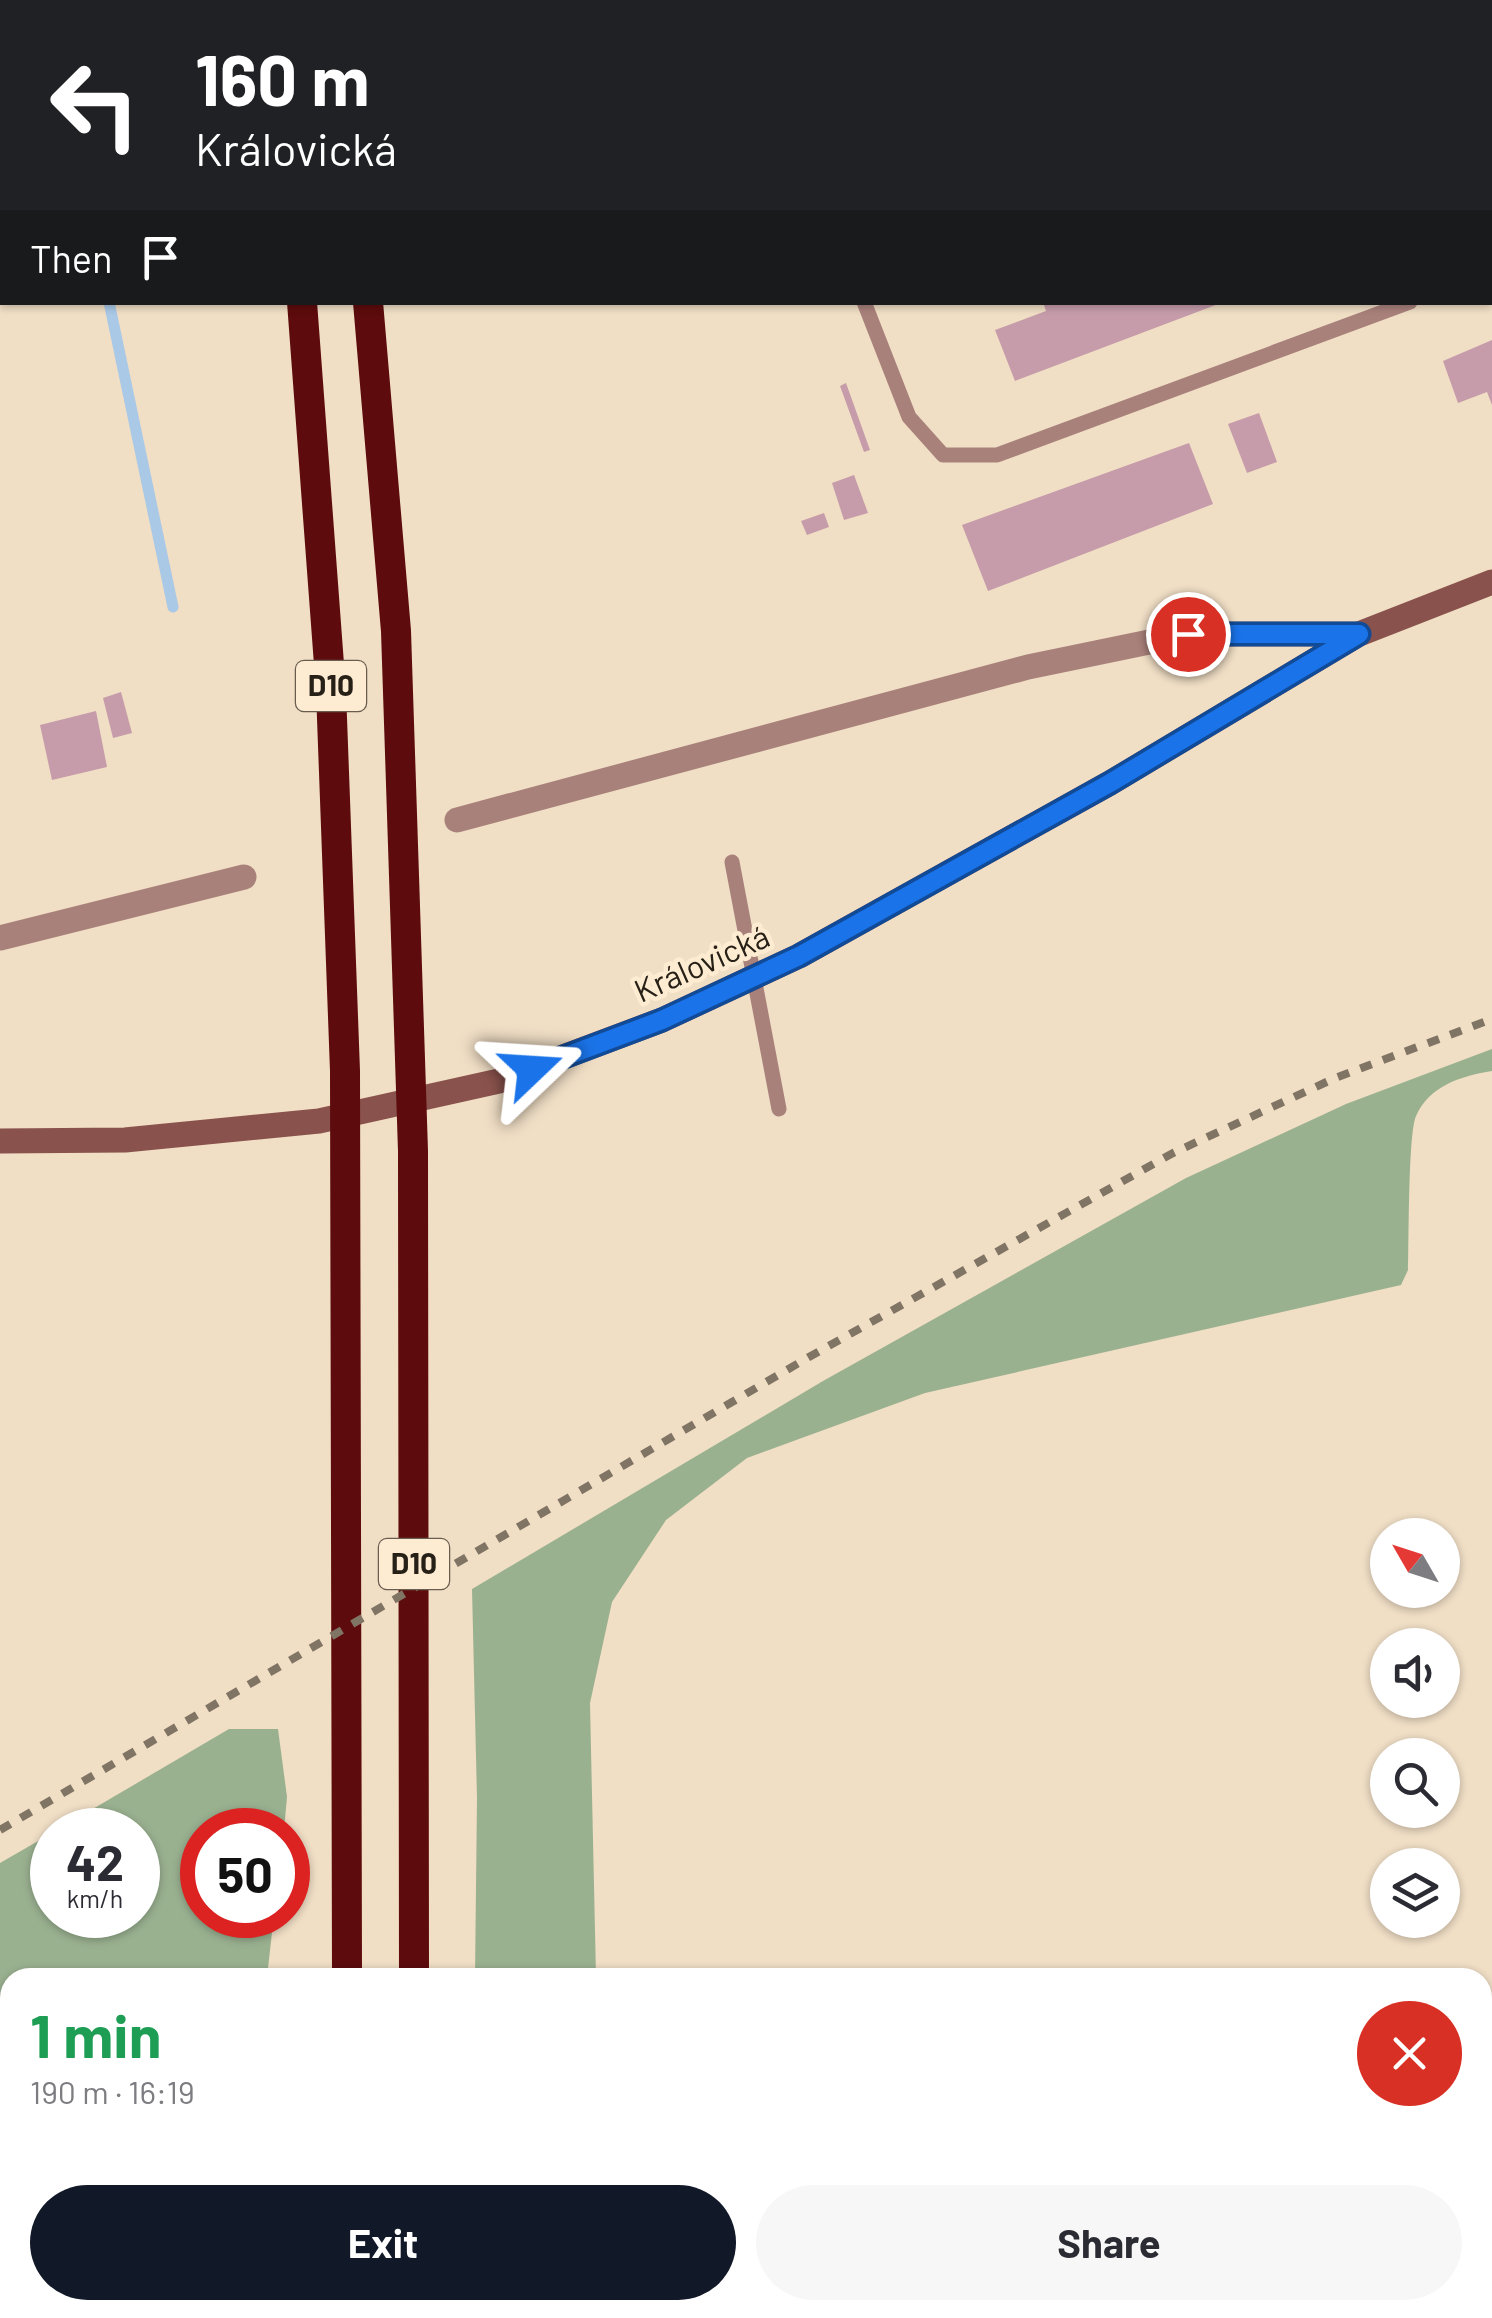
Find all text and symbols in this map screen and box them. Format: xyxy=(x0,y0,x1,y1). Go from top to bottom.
text: 160 m xyxy=(195,36,370,120)
icon: left xyxy=(30,40,160,170)
text: Královická xyxy=(195,121,397,175)
icon: arrive xyxy=(133,230,188,285)
text: Then xyxy=(30,235,113,281)
pin xyxy=(1146,592,1231,677)
icon: arrive xyxy=(1161,607,1216,662)
road number: D10 xyxy=(296,661,366,711)
street label: Královická xyxy=(628,916,775,1009)
position arrow xyxy=(480,1017,584,1121)
north arrow xyxy=(1370,1518,1460,1608)
map controls xyxy=(1370,1518,1460,1938)
road number: D10 xyxy=(379,1539,449,1589)
button: sound xyxy=(1370,1628,1460,1718)
button: search xyxy=(1370,1738,1460,1828)
speed limit sign: 50 xyxy=(180,1808,310,1938)
text: 42 xyxy=(66,1831,124,1891)
button: layers xyxy=(1370,1848,1460,1938)
text: km/h xyxy=(67,1883,123,1913)
text: 1 min xyxy=(30,1998,161,2070)
button: close xyxy=(1357,2001,1462,2106)
text: 190 m · 16:19 xyxy=(30,2072,195,2110)
button: Exit xyxy=(30,2185,736,2300)
button: Share xyxy=(756,2185,1462,2300)

